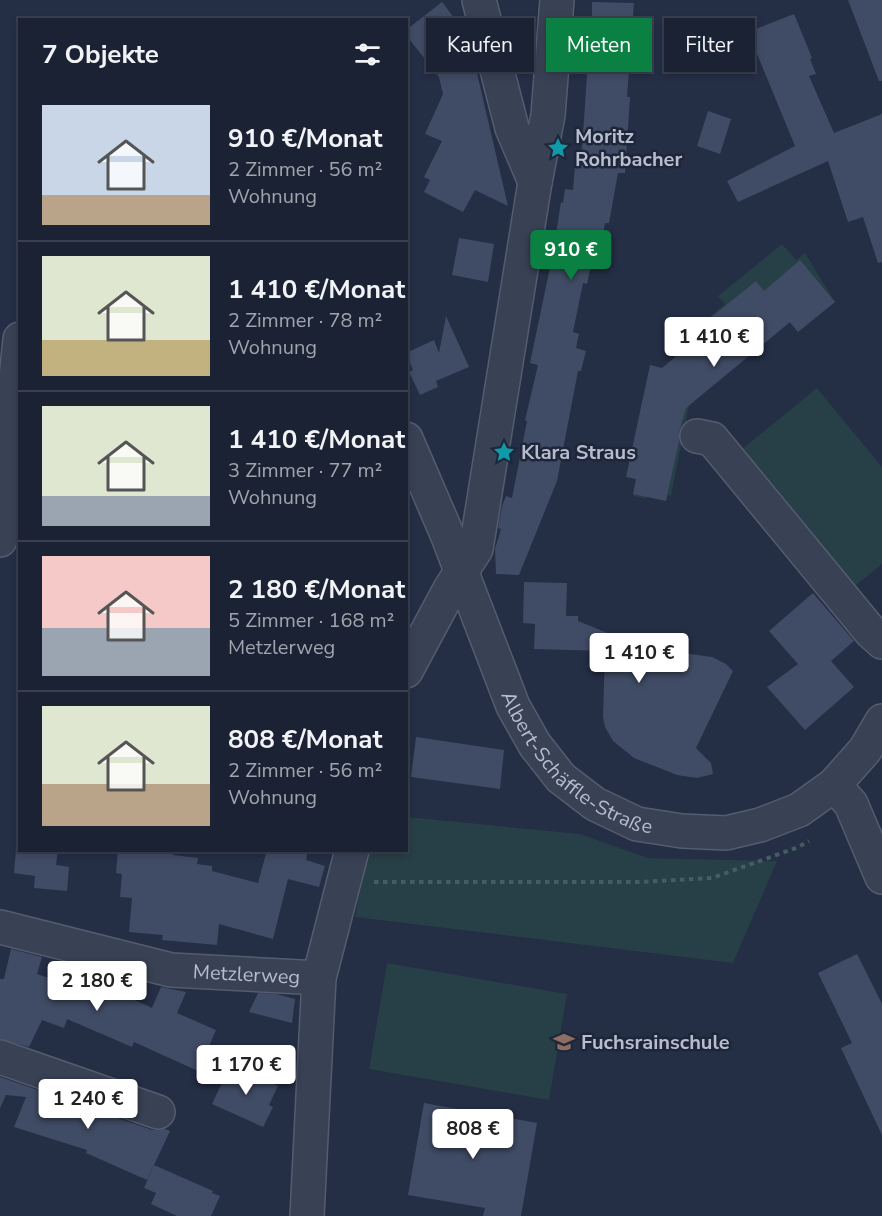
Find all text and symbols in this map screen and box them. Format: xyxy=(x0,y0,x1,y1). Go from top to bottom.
chip: Kaufen xyxy=(426,18,534,72)
chip: Mieten xyxy=(546,18,652,72)
chip: Filter xyxy=(664,18,755,72)
text: 7 Objekte xyxy=(42,37,159,72)
icon: filters xyxy=(351,38,384,71)
text: 910 €/Monat xyxy=(228,121,383,156)
place label: Moritz Rohrbacher xyxy=(575,123,682,173)
icon: home xyxy=(90,129,162,201)
place icon: Moritz Rohrbacher xyxy=(546,136,570,160)
text: 2 Zimmer · 56 m² xyxy=(228,156,382,183)
text: Wohnung xyxy=(228,183,317,210)
pin: 910 € xyxy=(529,230,613,281)
text: 910 € xyxy=(544,236,598,263)
text: 1 410 €/Monat xyxy=(228,272,405,307)
icon: home xyxy=(90,280,162,352)
text: 2 Zimmer · 78 m² xyxy=(228,307,382,334)
pin: 1 410 € xyxy=(659,317,769,368)
text: 1 410 € xyxy=(679,323,749,350)
text: Wohnung xyxy=(228,334,317,361)
text: 1 410 €/Monat xyxy=(228,422,405,457)
icon: home xyxy=(90,430,162,502)
place label: Klara Straus xyxy=(521,439,636,466)
place icon: Klara Straus xyxy=(492,440,516,464)
text: 3 Zimmer · 77 m² xyxy=(228,457,382,484)
text: Wohnung xyxy=(228,484,317,511)
text: 2 180 €/Monat xyxy=(228,572,405,607)
icon: home xyxy=(90,580,162,652)
text: 5 Zimmer · 168 m² xyxy=(228,607,394,634)
pin: 1 410 € xyxy=(584,633,694,684)
text: Metzlerweg xyxy=(228,634,335,661)
text: 1 410 € xyxy=(604,639,674,666)
street label: Albert-Schäffle-Straße xyxy=(495,687,654,840)
text: 808 €/Monat xyxy=(228,722,383,757)
icon: home xyxy=(90,730,162,802)
text: 2 Zimmer · 56 m² xyxy=(228,757,382,784)
text: Wohnung xyxy=(228,784,317,811)
street label: Metzlerweg xyxy=(192,958,301,991)
pin: 2 180 € xyxy=(42,961,152,1012)
text: 2 180 € xyxy=(62,967,132,994)
place label: Fuchsrainschule xyxy=(581,1029,730,1056)
school or university icon: Fuchsrainschule xyxy=(552,1030,576,1054)
pin: 1 170 € xyxy=(191,1045,301,1096)
text: 1 170 € xyxy=(211,1051,281,1078)
pin: 1 240 € xyxy=(33,1079,143,1130)
text: 1 240 € xyxy=(53,1085,123,1112)
pin: 808 € xyxy=(431,1109,515,1160)
text: 808 € xyxy=(446,1115,500,1142)

